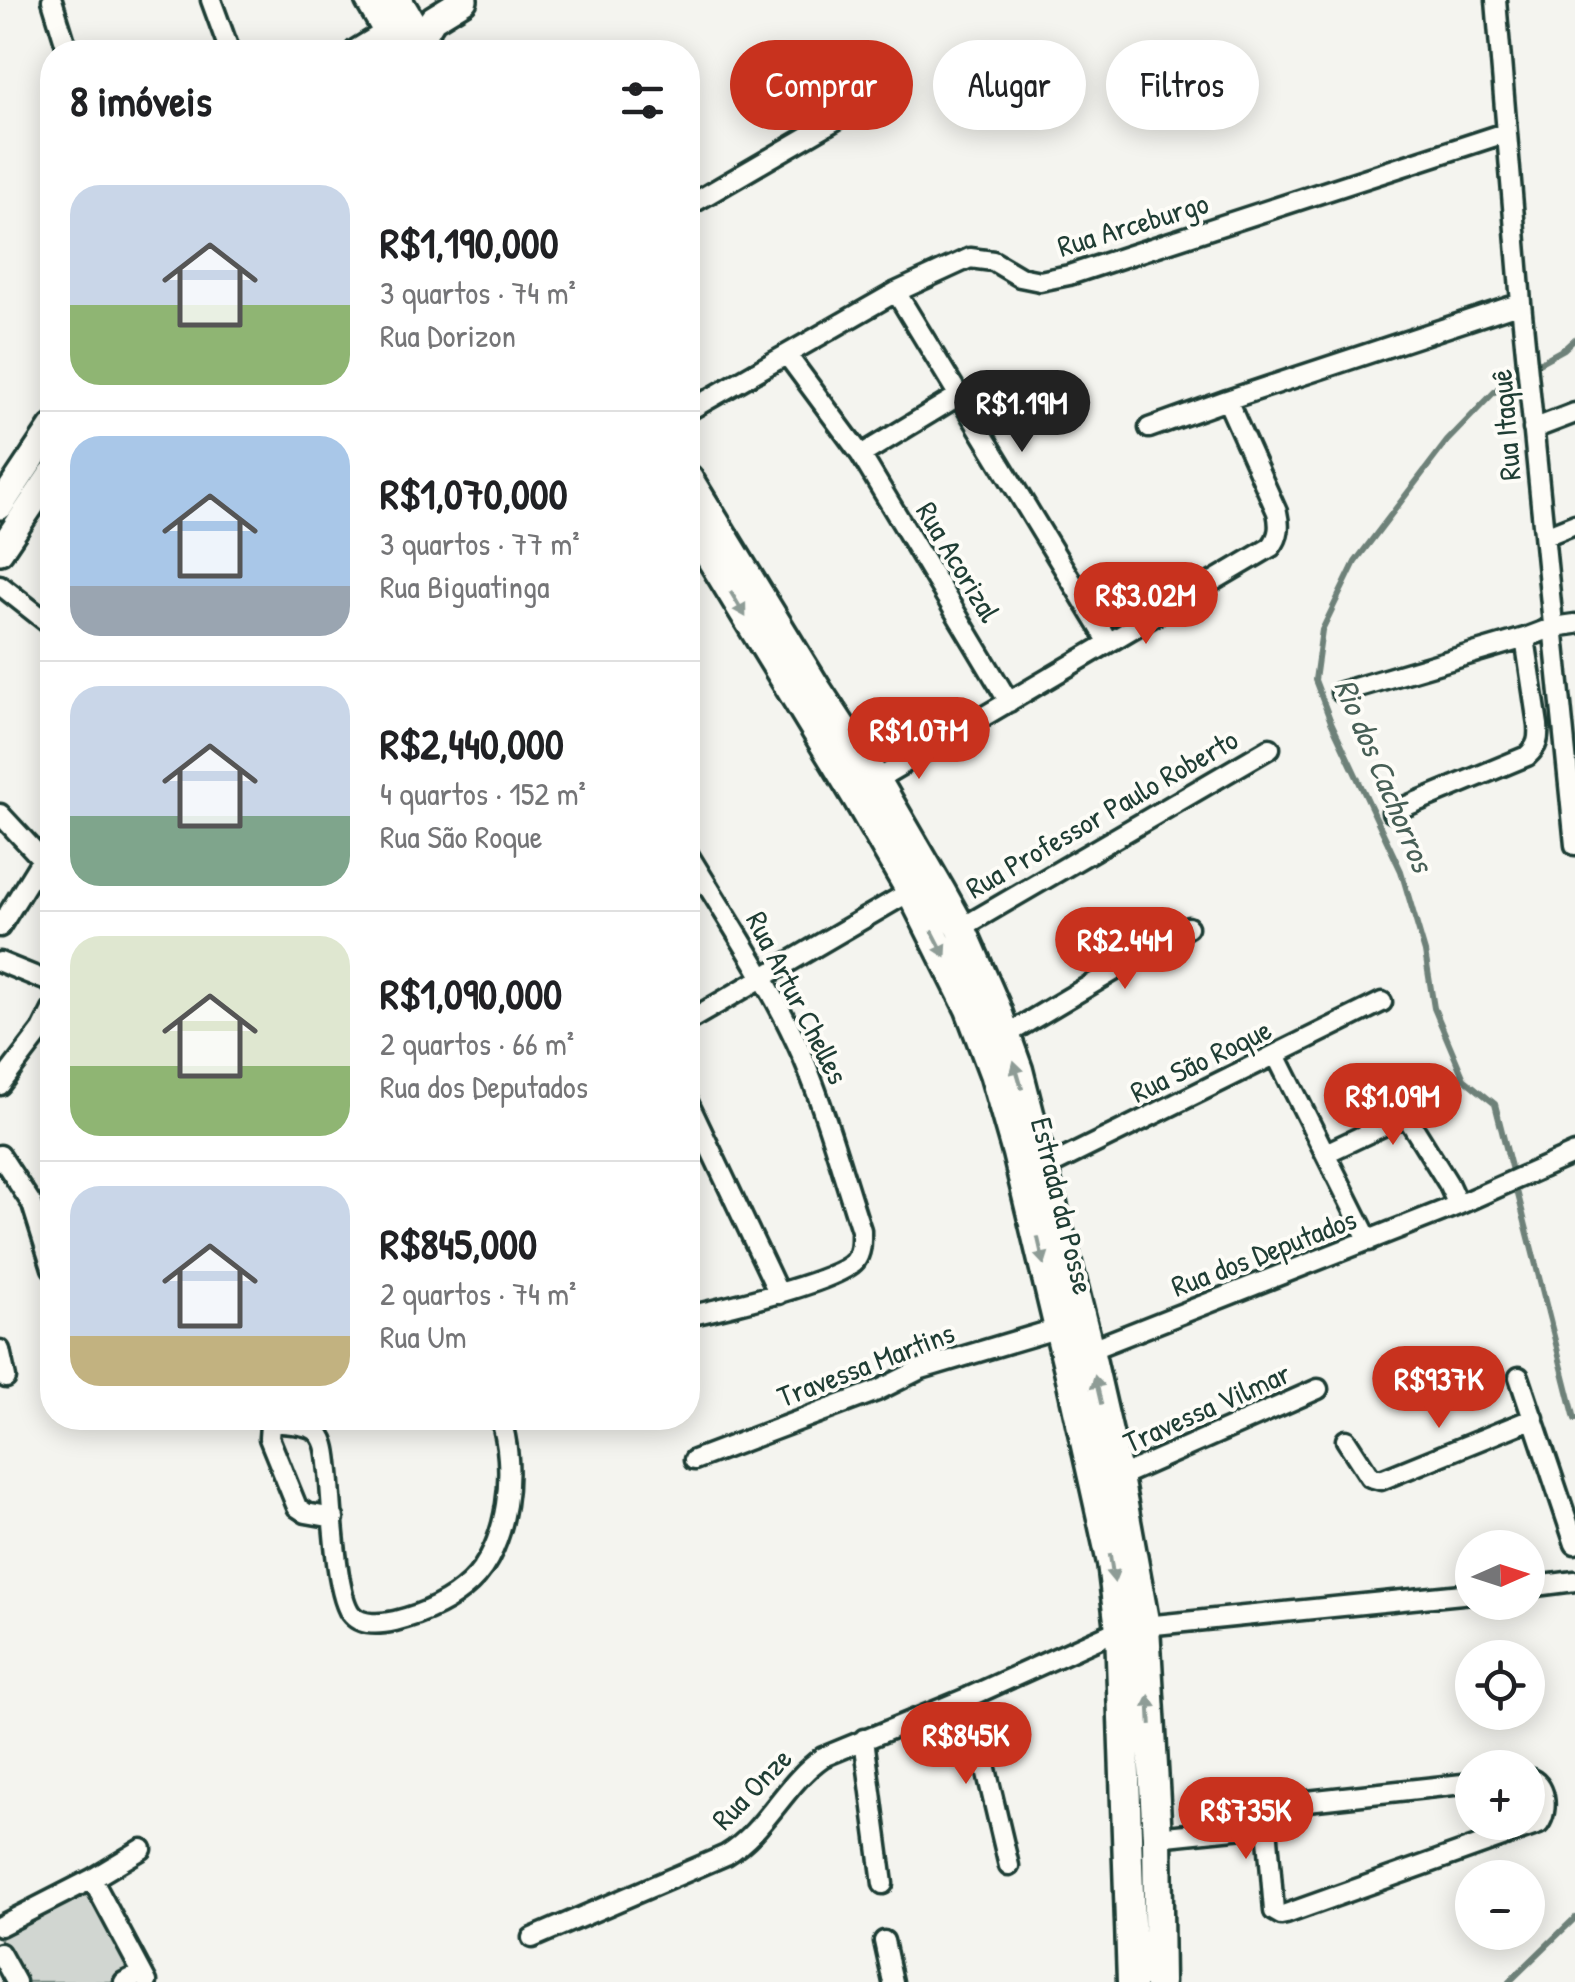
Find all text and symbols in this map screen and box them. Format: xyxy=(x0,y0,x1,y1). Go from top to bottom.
chip: Comprar xyxy=(730,40,913,130)
chip: Alugar xyxy=(933,40,1086,130)
chip: Filtros xyxy=(1106,40,1259,130)
text: 8 imóveis xyxy=(70,72,212,129)
icon: filters xyxy=(615,73,670,128)
street label: Rua Arceburgo xyxy=(1053,182,1213,266)
text: R$1,190,000 xyxy=(380,214,559,271)
icon: home xyxy=(150,225,270,345)
text: 3 quartos · 74 m² xyxy=(380,271,576,314)
text: Rua Dorizon xyxy=(380,314,516,357)
street label: Rua Itaquê xyxy=(1480,368,1530,482)
pin: R$1.19M xyxy=(930,370,1114,455)
text: R$1.19M xyxy=(976,381,1068,424)
text: R$1,070,000 xyxy=(380,465,567,522)
icon: home xyxy=(150,476,270,596)
street label: Rua Acorizal xyxy=(907,494,1010,629)
text: 3 quartos · 77 m² xyxy=(380,522,580,565)
pin: R$3.02M xyxy=(1054,562,1238,647)
text: Rua Biguatinga xyxy=(380,565,550,608)
text: R$3.02M xyxy=(1096,573,1196,616)
one-way arrow xyxy=(729,590,746,618)
water label: Rio dos Cachorros xyxy=(1324,672,1445,880)
pin: R$1.07M xyxy=(827,697,1011,782)
text: R$1.07M xyxy=(870,708,968,751)
text: R$2,440,000 xyxy=(380,715,564,772)
street label: Rua Professor Paulo Roberto xyxy=(958,719,1245,907)
icon: home xyxy=(150,726,270,846)
text: 4 quartos · 152 m² xyxy=(380,772,586,815)
text: Rua São Roque xyxy=(380,815,543,858)
street label: Rua Artur Chelles xyxy=(737,904,859,1091)
pin: R$2.44M xyxy=(1033,907,1217,992)
text: R$2.44M xyxy=(1077,918,1173,961)
one-way arrow xyxy=(930,929,947,958)
text: R$1,090,000 xyxy=(380,965,562,1022)
icon: home xyxy=(150,976,270,1096)
street label: Rua São Roque xyxy=(1123,1009,1278,1111)
text: 2 quartos · 66 m² xyxy=(380,1022,574,1065)
one-way arrow xyxy=(1010,1059,1026,1090)
pin: R$1.09M xyxy=(1301,1063,1485,1148)
text: Rua dos Deputados xyxy=(380,1065,588,1108)
text: R$1.09M xyxy=(1346,1074,1440,1117)
street label: Estrada da Posse xyxy=(1022,1113,1104,1298)
street label: Rua dos Deputados xyxy=(1165,1198,1362,1306)
text: R$845,000 xyxy=(380,1215,537,1272)
icon: home xyxy=(150,1226,270,1346)
one-way arrow xyxy=(1034,1236,1049,1267)
text: 2 quartos · 74 m² xyxy=(380,1272,576,1315)
street label: Travessa Martins xyxy=(771,1312,960,1416)
text: Rua Um xyxy=(380,1315,467,1358)
pin: R$937K xyxy=(1358,1346,1520,1431)
street label: Travessa Vilmar xyxy=(1117,1352,1297,1462)
text: R$937K xyxy=(1394,1357,1484,1400)
one-way arrow xyxy=(1090,1374,1105,1405)
north arrow xyxy=(1455,1530,1545,1620)
map controls xyxy=(1455,1530,1545,1950)
one-way arrow xyxy=(1105,1553,1120,1585)
button: locate xyxy=(1455,1640,1545,1730)
one-way arrow xyxy=(1142,1693,1158,1725)
pin: R$845K xyxy=(885,1702,1047,1787)
text: R$845K xyxy=(923,1713,1009,1756)
street label: Rua Onze xyxy=(702,1739,800,1838)
button: + xyxy=(1455,1750,1545,1840)
pin: R$735K xyxy=(1165,1777,1327,1862)
text: R$735K xyxy=(1200,1788,1292,1831)
button: − xyxy=(1455,1860,1545,1950)

